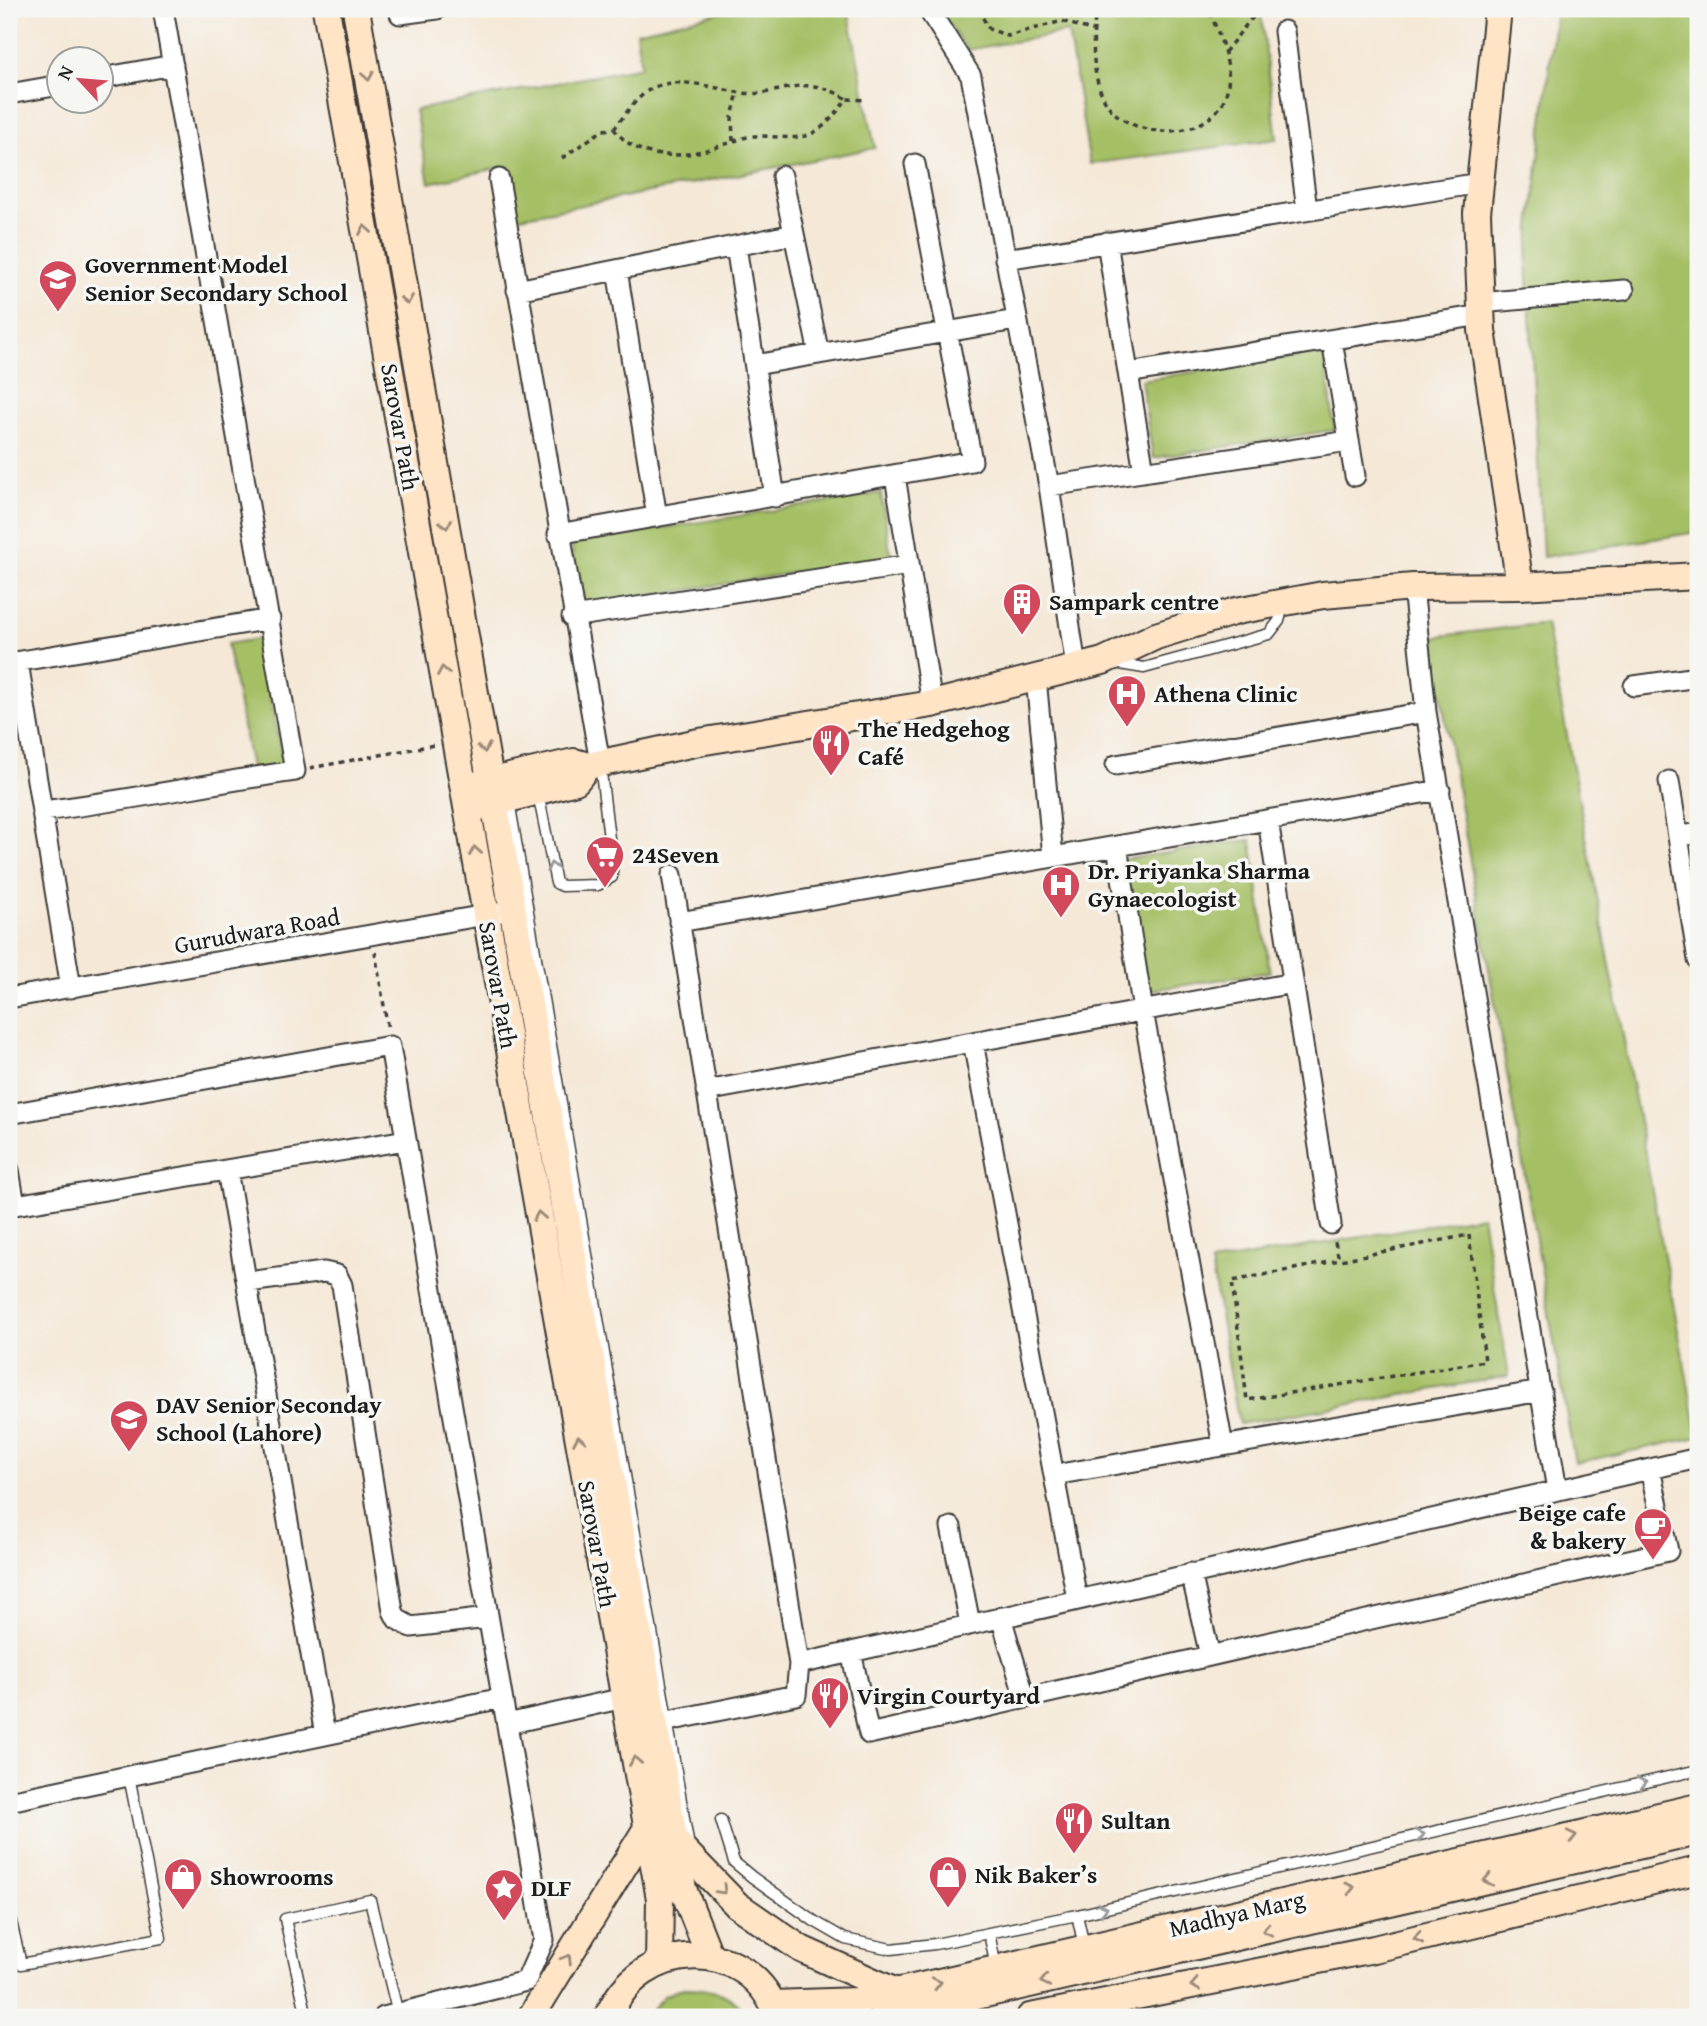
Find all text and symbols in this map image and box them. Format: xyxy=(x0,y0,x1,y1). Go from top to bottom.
north arrow xyxy=(46,46,116,116)
text: N xyxy=(49,60,80,84)
one-way arrow xyxy=(360,70,375,82)
one-way arrow xyxy=(358,224,373,236)
place label: Government Model Senior Secondary School xyxy=(85,247,348,310)
school or university icon: Government Model Senior Secondary School xyxy=(37,258,79,313)
one-way arrow xyxy=(399,294,414,306)
street label: Sarovar Path xyxy=(372,361,429,494)
one-way arrow xyxy=(437,518,452,530)
building icon: Sampark centre xyxy=(1001,581,1043,636)
place label: Sampark centre xyxy=(1049,584,1219,619)
one-way arrow xyxy=(436,665,451,677)
hospital icon: Athena Clinic xyxy=(1106,673,1148,728)
place label: Athena Clinic xyxy=(1154,676,1297,711)
place label: The Hedgehog Café xyxy=(858,711,1010,774)
restaurant icon: The Hedgehog Café xyxy=(810,722,852,777)
one-way arrow xyxy=(476,742,491,754)
supermarket icon: 24Seven xyxy=(584,834,626,889)
place label: 24Seven xyxy=(632,837,719,872)
one-way arrow xyxy=(468,845,483,857)
place label: Dr. Priyanka Sharma Gynaecologist xyxy=(1088,853,1311,916)
one-way arrow xyxy=(546,861,560,873)
hospital icon: Dr. Priyanka Sharma Gynaecologist xyxy=(1040,864,1082,919)
street label: Gurudwara Road xyxy=(171,899,343,962)
street label: Sarovar Path xyxy=(470,919,527,1052)
one-way arrow xyxy=(532,1210,547,1222)
place label: DAV Senior Seconday School (Lahore) xyxy=(156,1387,382,1450)
school or university icon: DAV Senior Seconday School (Lahore) xyxy=(108,1398,150,1453)
one-way arrow xyxy=(572,1434,587,1446)
street label: Sarovar Path xyxy=(569,1478,626,1611)
place label: Beige cafe & bakery xyxy=(1519,1495,1627,1558)
cafe icon: Beige cafe & bakery xyxy=(1632,1506,1674,1561)
restaurant icon: Virgin Courtyard xyxy=(809,1675,851,1730)
place label: Virgin Courtyard xyxy=(857,1678,1040,1713)
one-way arrow xyxy=(629,1755,644,1767)
one-way arrow xyxy=(1636,1777,1648,1791)
restaurant icon: Sultan xyxy=(1053,1800,1095,1855)
place label: Sultan xyxy=(1101,1803,1170,1838)
one-way arrow xyxy=(1414,1829,1426,1843)
one-way arrow xyxy=(1565,1830,1577,1845)
shop icon: Nik Baker’s xyxy=(927,1854,969,1909)
shop icon: Showrooms xyxy=(162,1856,204,1911)
place label: Nik Baker’s xyxy=(975,1857,1097,1892)
place label: Showrooms xyxy=(210,1859,334,1894)
place icon: DLF xyxy=(483,1867,525,1922)
place label: DLF xyxy=(531,1870,572,1905)
one-way arrow xyxy=(1482,1872,1494,1886)
street label: Madhya Marg xyxy=(1166,1881,1308,1946)
one-way arrow xyxy=(714,1882,727,1895)
one-way arrow xyxy=(1344,1882,1356,1896)
one-way arrow xyxy=(1097,1903,1109,1917)
one-way arrow xyxy=(1261,1922,1273,1937)
one-way arrow xyxy=(1412,1930,1424,1944)
one-way arrow xyxy=(558,1954,571,1967)
one-way arrow xyxy=(1039,1972,1051,1987)
one-way arrow xyxy=(1189,1976,1201,1991)
one-way arrow xyxy=(931,1977,943,1991)

